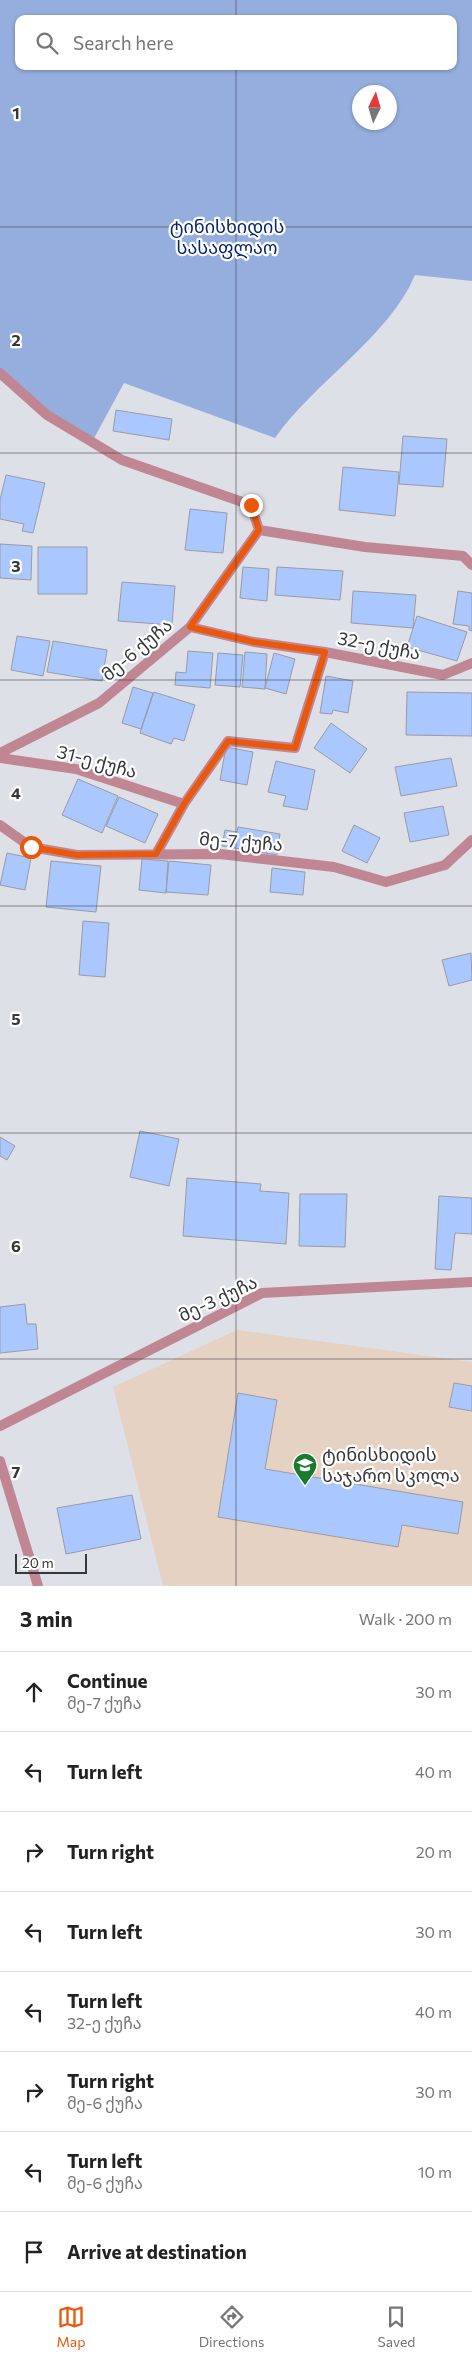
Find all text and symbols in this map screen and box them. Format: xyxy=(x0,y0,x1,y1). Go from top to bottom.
search box xyxy=(15,15,457,70)
icon: search xyxy=(33,29,61,57)
text: Search here xyxy=(73,31,173,54)
north arrow xyxy=(352,85,397,130)
text: 1 xyxy=(12,103,20,122)
park label: ტინისხიდის სასაფლაო xyxy=(170,215,284,259)
text: 2 xyxy=(11,330,21,349)
route end xyxy=(240,494,263,517)
text: 3 xyxy=(11,556,21,575)
street label: მე-6 ქუჩა xyxy=(97,613,177,686)
street label: 32-ე ქუჩა xyxy=(336,626,422,665)
street label: 31-ე ქუჩა xyxy=(55,740,140,783)
text: 4 xyxy=(11,783,21,802)
street label: მე-7 ქუჩა xyxy=(198,827,284,856)
route start xyxy=(20,836,43,859)
text: 5 xyxy=(11,1009,21,1028)
text: 6 xyxy=(11,1236,21,1255)
street label: მე-3 ქუჩა xyxy=(175,1270,261,1327)
place label: ტინისხიდის საჯარო სკოლა xyxy=(322,1443,460,1487)
school or university icon: ტინისხიდის საჯარო სკოლა xyxy=(292,1452,318,1486)
text: 7 xyxy=(12,1462,21,1481)
scale bar xyxy=(15,1551,88,1574)
text: 20 m xyxy=(22,1554,54,1571)
text: 3 min xyxy=(20,1606,73,1631)
text: Walk · 200 m xyxy=(359,1609,452,1628)
text: Continue xyxy=(67,1669,147,1692)
icon: ahead xyxy=(20,1678,48,1706)
text: 30 m xyxy=(415,1682,452,1701)
text: მე-7 ქუჩა xyxy=(67,1693,141,1712)
icon: left xyxy=(20,1758,48,1786)
text: Turn left xyxy=(67,1760,142,1783)
text: 40 m xyxy=(415,1762,452,1781)
icon: right xyxy=(20,1838,48,1866)
text: Turn right xyxy=(67,1840,154,1863)
text: 20 m xyxy=(416,1842,452,1861)
icon: left xyxy=(20,1918,48,1946)
text: Turn left xyxy=(67,1920,142,1943)
text: 30 m xyxy=(415,1922,452,1941)
text: Turn left xyxy=(67,1989,142,2012)
icon: left xyxy=(20,1998,48,2026)
text: 40 m xyxy=(415,2002,452,2021)
text: 32-ე ქუჩა xyxy=(67,2013,142,2032)
text: Turn right xyxy=(67,2069,154,2092)
icon: right xyxy=(20,2078,48,2106)
text: 30 m xyxy=(415,2082,452,2101)
text: მე-6 ქუჩა xyxy=(67,2093,143,2112)
text: Turn left xyxy=(67,2149,142,2172)
icon: left xyxy=(20,2158,48,2186)
text: 10 m xyxy=(418,2162,452,2181)
text: მე-6 ქუჩა xyxy=(67,2173,143,2192)
icon: arrive xyxy=(20,2238,48,2266)
text: Arrive at destination xyxy=(67,2240,247,2263)
tab: Map xyxy=(57,2303,85,2350)
tab: Directions xyxy=(199,2303,264,2350)
tab: Saved xyxy=(378,2303,415,2350)

